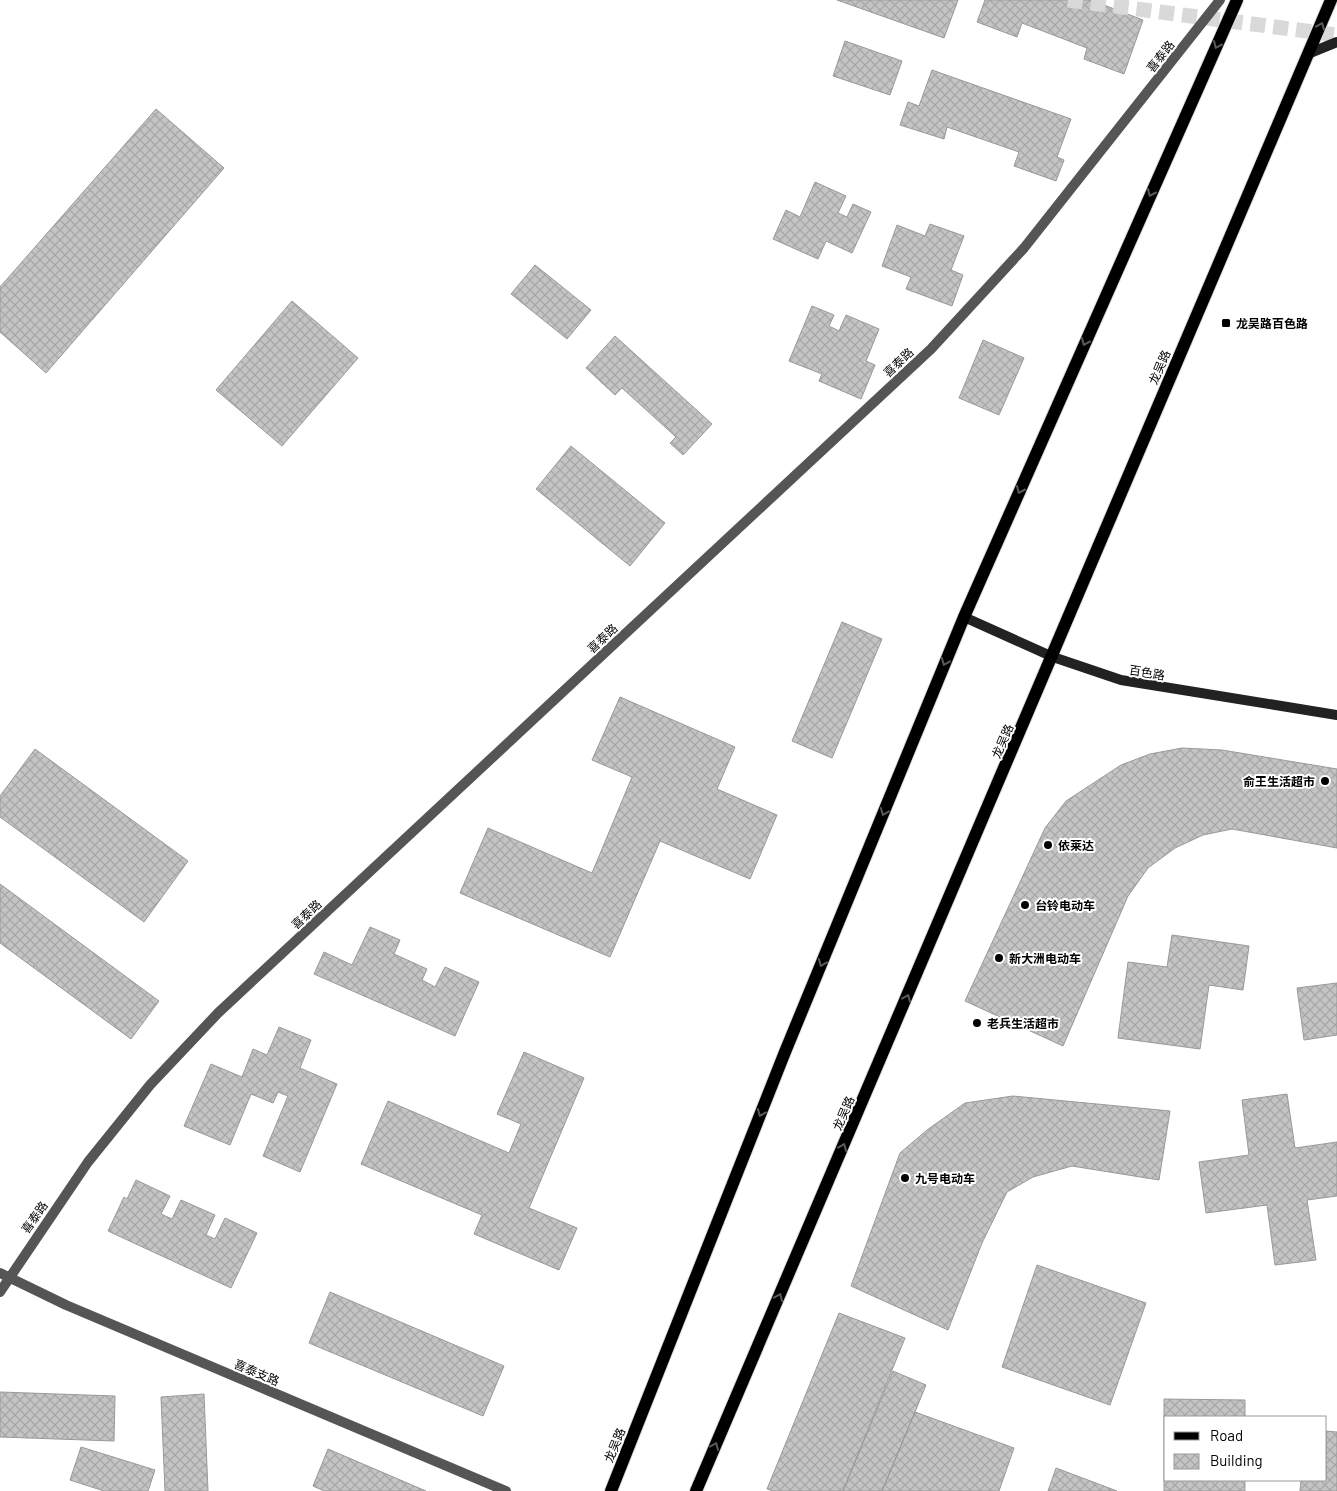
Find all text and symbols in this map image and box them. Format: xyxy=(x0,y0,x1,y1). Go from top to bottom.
one-way arrow xyxy=(1315,23,1325,31)
street label: 喜泰路 xyxy=(1143,38,1177,74)
one-way arrow xyxy=(1212,40,1223,49)
one-way arrow xyxy=(1147,188,1158,197)
place label: 龙吴路百色路 xyxy=(1236,316,1308,330)
marker: 龙吴路百色路 xyxy=(1220,317,1232,329)
one-way arrow xyxy=(1081,337,1092,346)
street label: 喜泰路 xyxy=(880,345,916,379)
street label: 龙吴路 xyxy=(1146,348,1172,386)
one-way arrow xyxy=(1015,485,1026,494)
street label: 喜泰路 xyxy=(584,621,620,655)
one-way arrow xyxy=(941,657,952,666)
street label: 百色路 xyxy=(1128,662,1166,682)
street label: 龙吴路 xyxy=(989,722,1015,760)
place label: 俞王生活超市 xyxy=(1243,774,1315,788)
marker: 俞王生活超市 xyxy=(1319,775,1331,787)
one-way arrow xyxy=(879,807,890,816)
place label: 依莱达 xyxy=(1058,838,1094,852)
marker: 依莱达 xyxy=(1042,839,1054,851)
street label: 喜泰路 xyxy=(288,897,324,931)
place label: 台铃电动车 xyxy=(1035,898,1095,912)
marker: 台铃电动车 xyxy=(1019,899,1031,911)
place label: 新大洲电动车 xyxy=(1009,951,1081,965)
marker: 新大洲电动车 xyxy=(993,952,1005,964)
one-way arrow xyxy=(817,958,828,967)
one-way arrow xyxy=(901,994,911,1003)
place label: 老兵生活超市 xyxy=(987,1016,1059,1030)
marker: 老兵生活超市 xyxy=(971,1017,983,1029)
street label: 龙吴路 xyxy=(830,1094,856,1132)
one-way arrow xyxy=(757,1108,767,1117)
one-way arrow xyxy=(837,1143,847,1152)
place label: 九号电动车 xyxy=(915,1171,975,1185)
marker: 九号电动车 xyxy=(899,1172,911,1184)
street label: 喜泰路 xyxy=(18,1198,50,1236)
one-way arrow xyxy=(773,1293,783,1302)
street label: 喜泰支路 xyxy=(232,1356,282,1388)
legend xyxy=(1164,1416,1327,1481)
street label: 龙吴路 xyxy=(601,1426,627,1464)
text: Road xyxy=(1210,1426,1243,1444)
one-way arrow xyxy=(709,1442,720,1451)
text: Building xyxy=(1210,1451,1263,1469)

